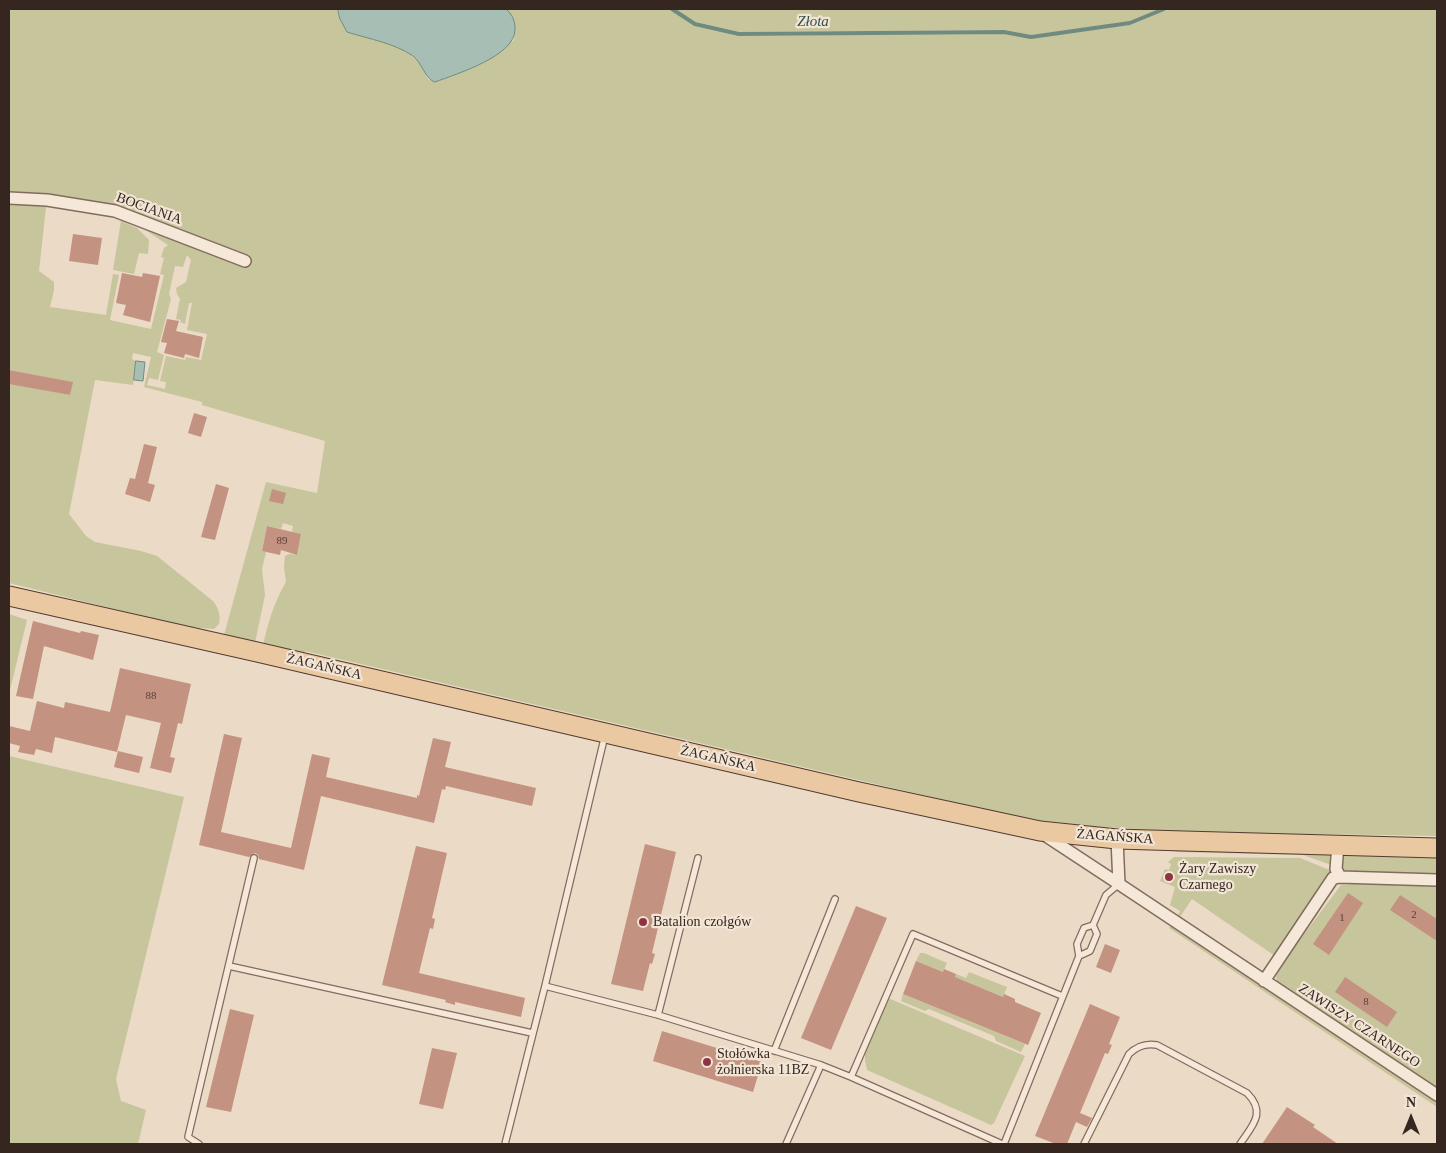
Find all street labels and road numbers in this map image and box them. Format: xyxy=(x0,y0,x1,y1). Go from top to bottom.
street label: BOCIANIA xyxy=(114,189,184,229)
street label: ŻAGAŃSKA xyxy=(285,650,363,684)
street label: ŻAGAŃSKA xyxy=(679,742,757,776)
street label: ŻAGAŃSKA xyxy=(1076,826,1154,848)
street label: ZAWISZY CZARNEGO xyxy=(1295,980,1423,1072)

